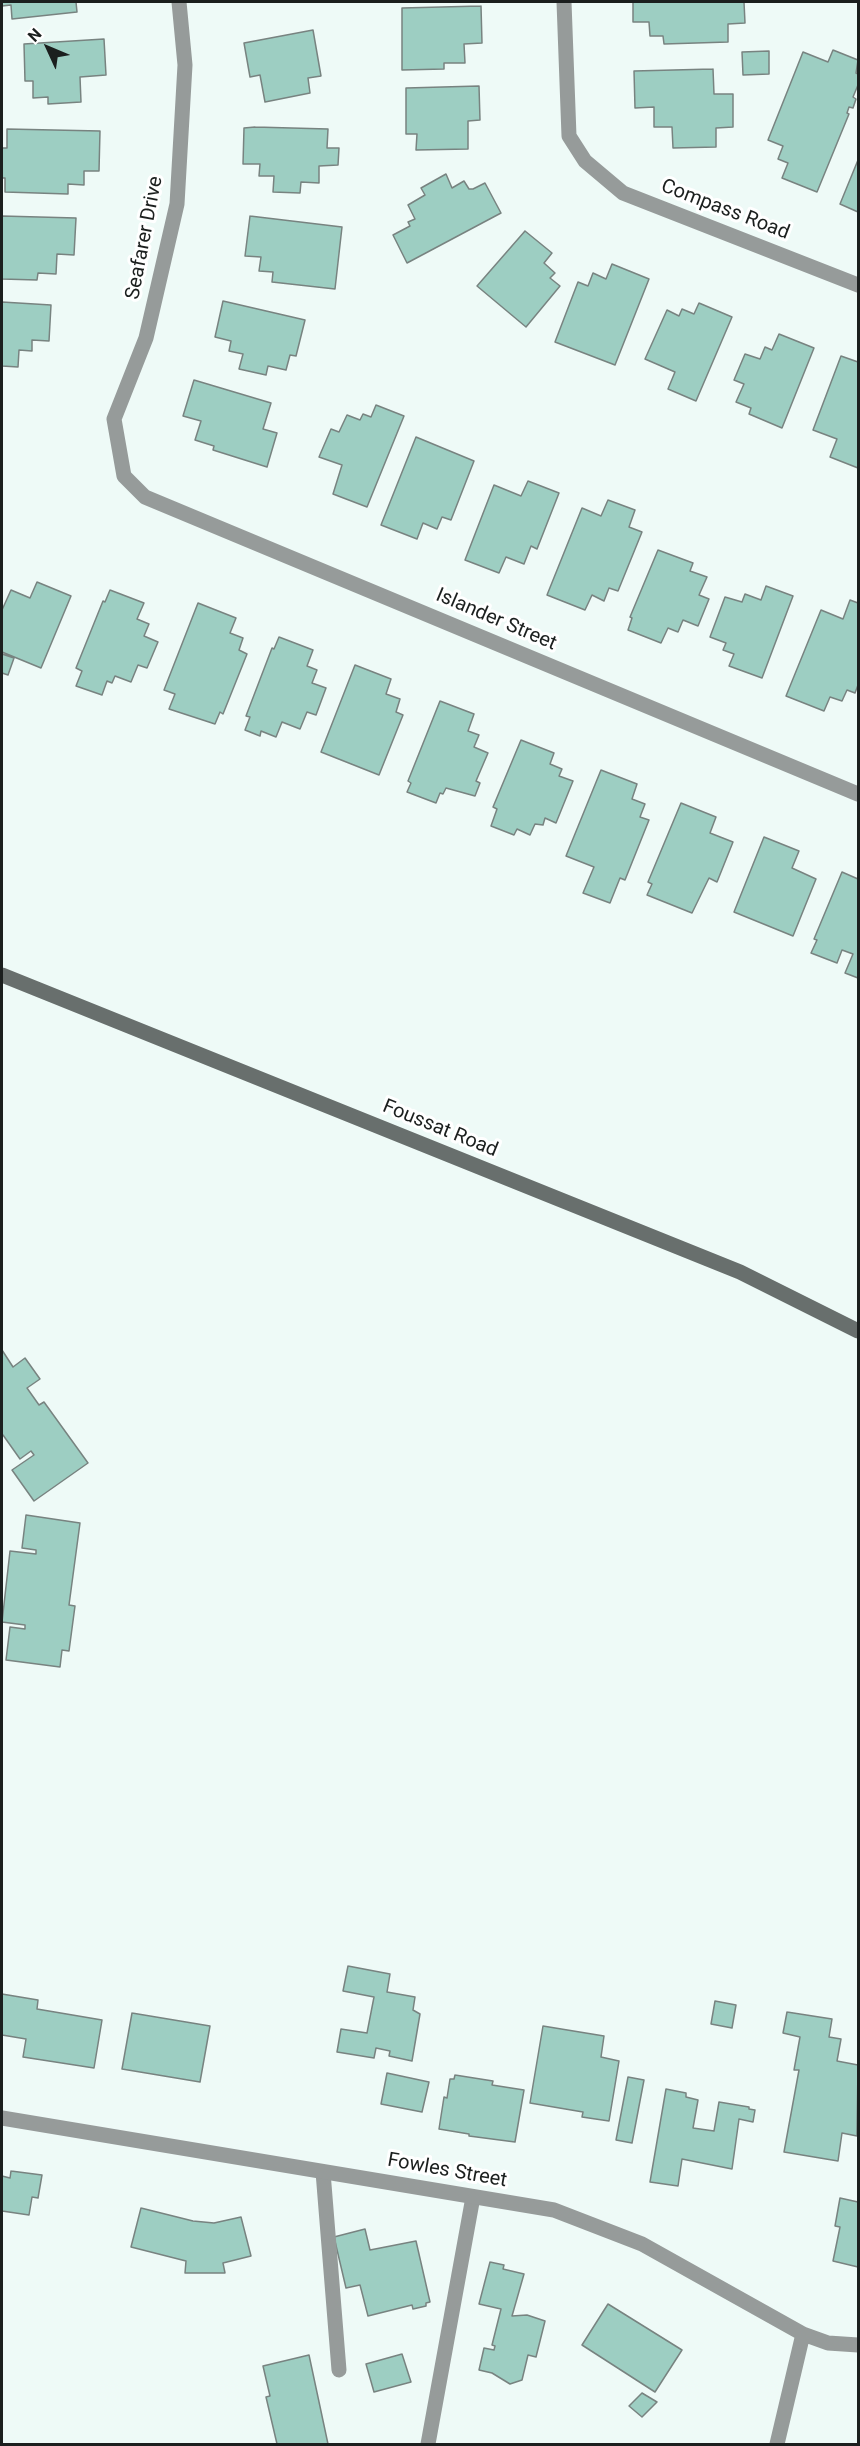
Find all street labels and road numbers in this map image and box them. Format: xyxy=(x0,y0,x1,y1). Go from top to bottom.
street label: Seafarer Drive xyxy=(121,174,169,302)
street label: Compass Road xyxy=(657,175,793,245)
street label: Islander Street xyxy=(432,584,560,656)
street label: Foussat Road xyxy=(379,1095,501,1163)
street label: Fowles Street xyxy=(385,2149,509,2193)

